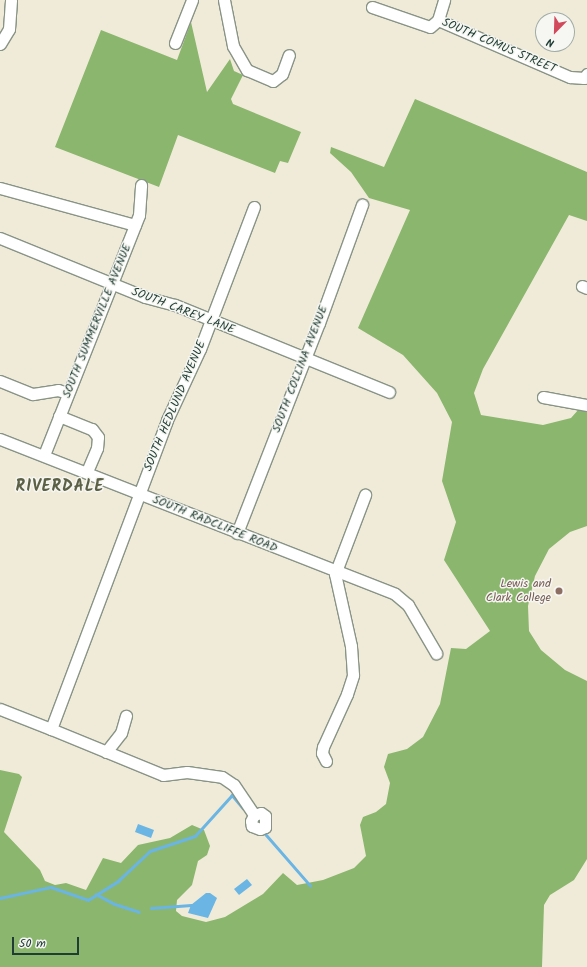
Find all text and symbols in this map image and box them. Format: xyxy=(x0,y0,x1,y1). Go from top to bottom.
north arrow xyxy=(535,12,575,52)
street label: SOUTH COMUS STREET xyxy=(440,15,558,77)
text: N xyxy=(544,32,557,52)
street label: SOUTH SUMMERVILLE AVENUE xyxy=(59,242,135,400)
street label: SOUTH CAREY LANE xyxy=(129,285,237,337)
street label: SOUTH COLLINA AVENUE xyxy=(269,303,331,435)
street label: SOUTH HEDLUND AVENUE xyxy=(141,339,209,473)
district label: RIVERDALE xyxy=(16,477,104,497)
street label: SOUTH RADCLIFFE ROAD xyxy=(150,492,280,556)
place label: Lewis and Clark College xyxy=(486,577,551,605)
marker: Lewis and Clark College xyxy=(554,586,564,596)
scale bar xyxy=(14,929,81,955)
text: 50 m xyxy=(19,934,46,953)

